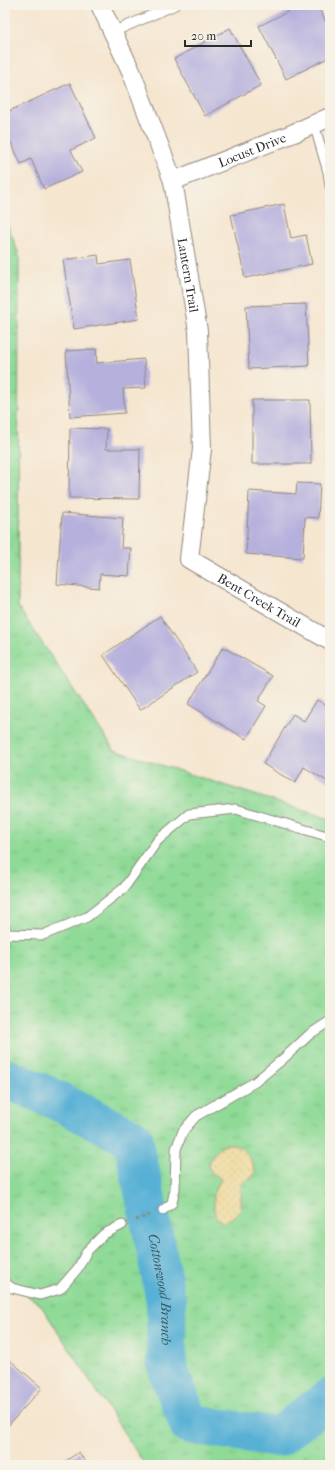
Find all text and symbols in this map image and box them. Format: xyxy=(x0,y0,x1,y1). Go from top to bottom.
scale bar xyxy=(185,22,251,48)
text: 20 m xyxy=(191,29,216,43)
street label: Locust Drive xyxy=(216,130,289,170)
street label: Lantern Trail xyxy=(175,237,202,314)
street label: Bent Creek Trail xyxy=(215,570,304,630)
water label: Cottonwood Branch xyxy=(144,1232,175,1345)

